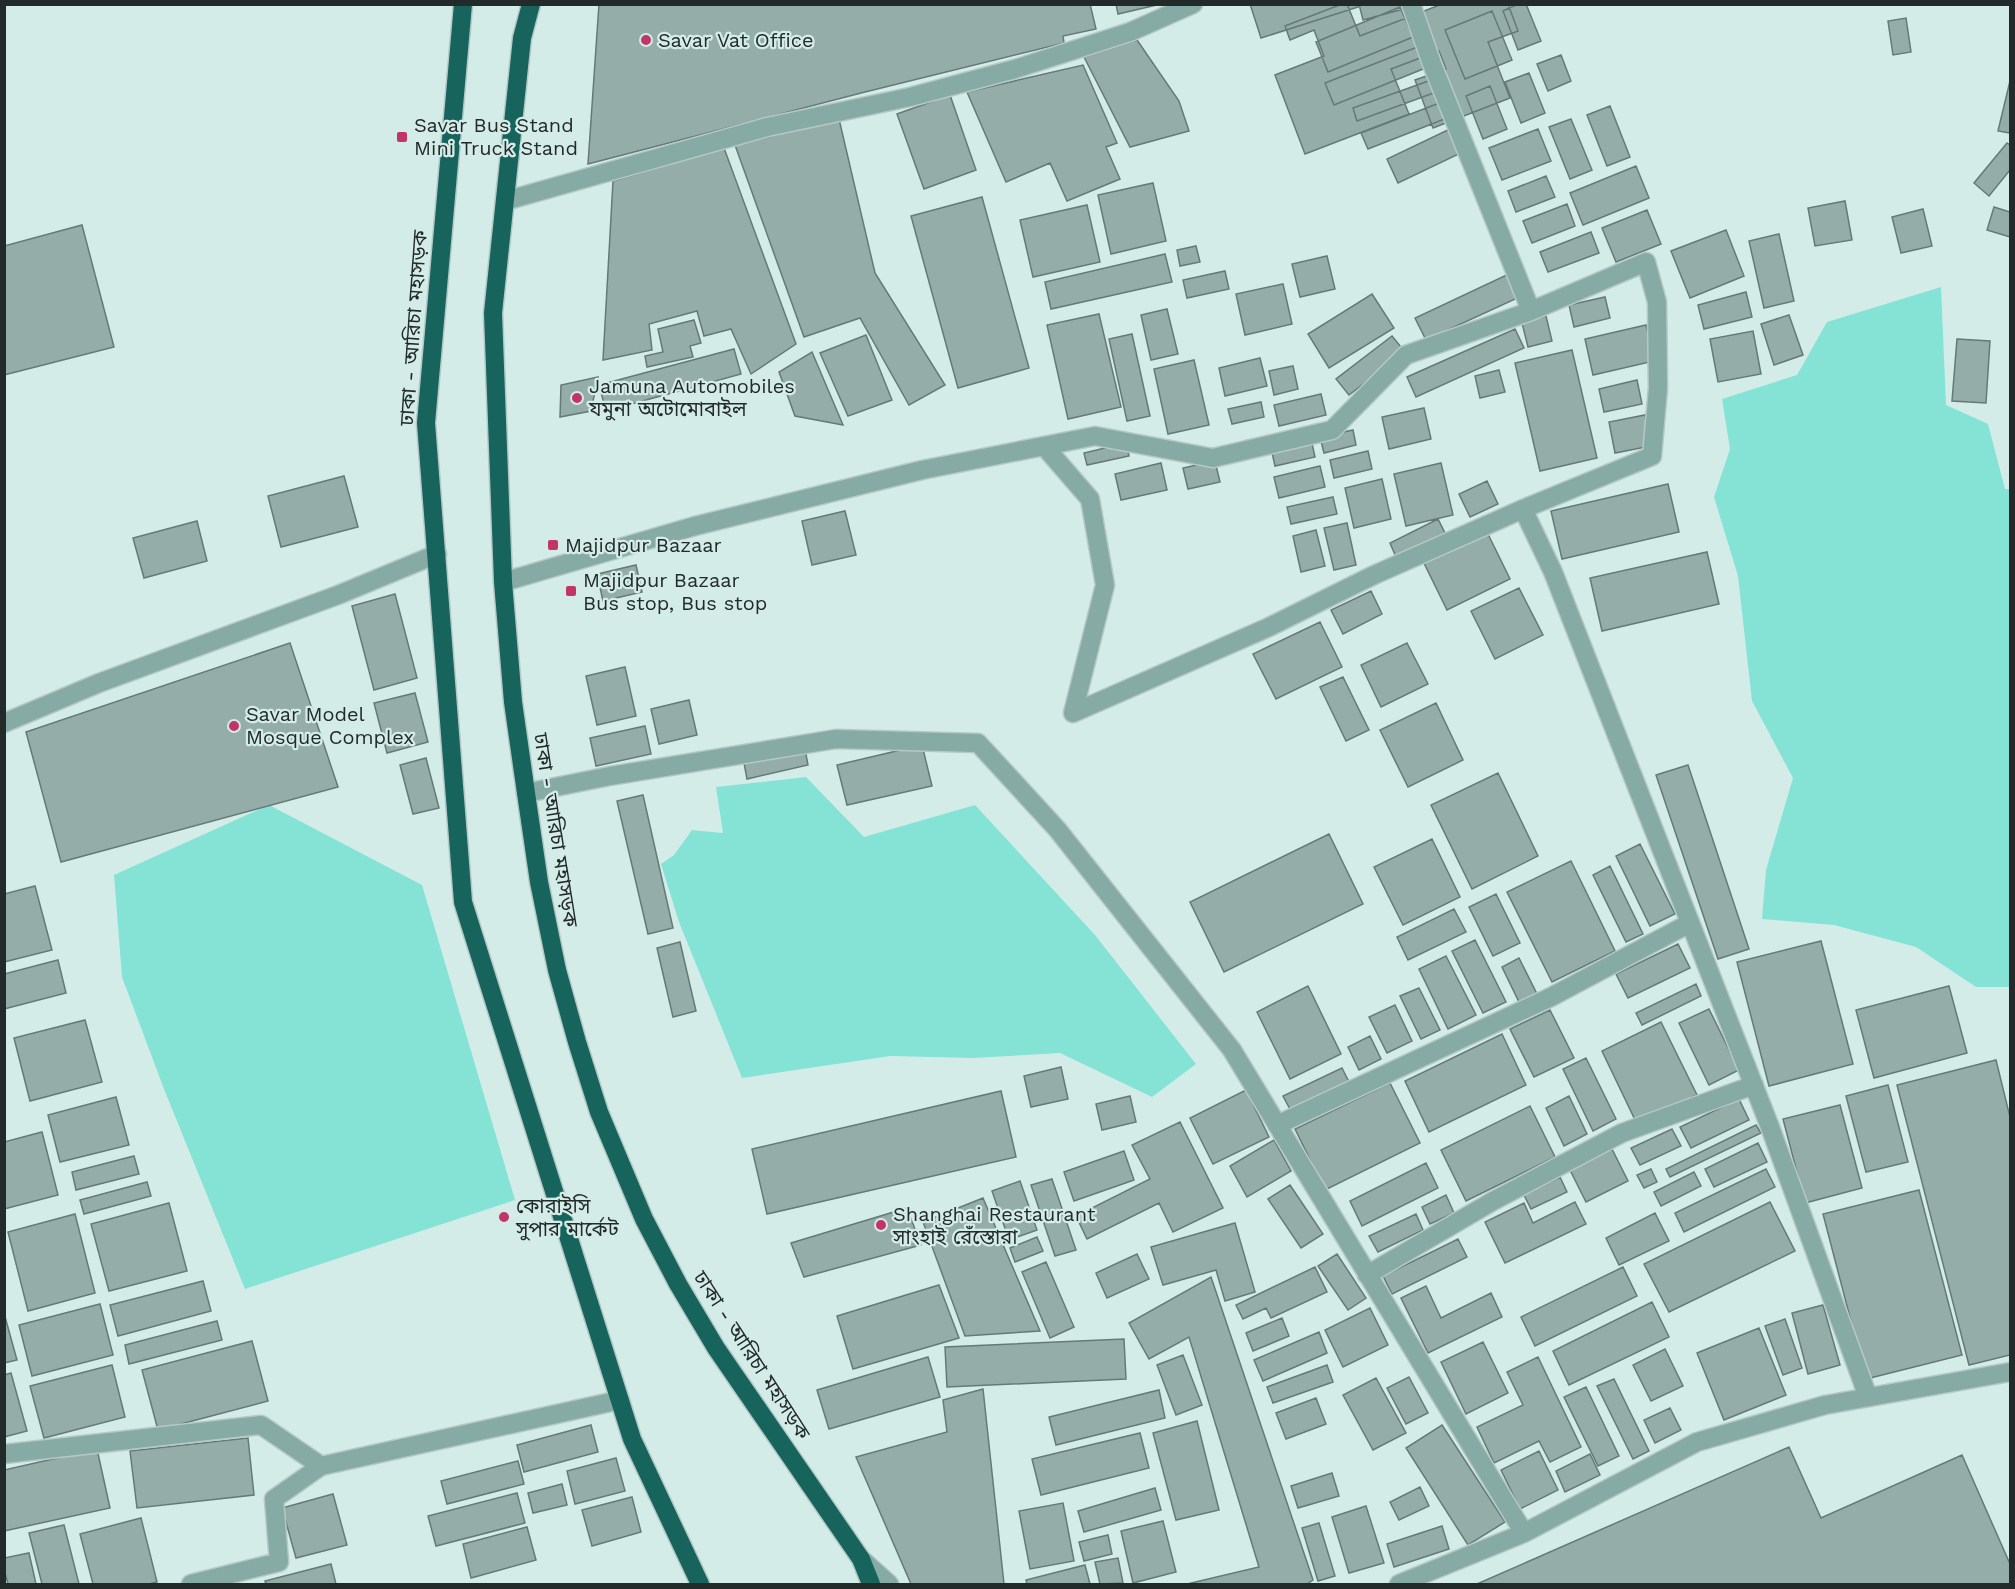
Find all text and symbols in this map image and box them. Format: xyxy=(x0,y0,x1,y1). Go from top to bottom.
place label: Savar Vat Office xyxy=(658,28,814,52)
marker: Savar Vat Office xyxy=(639,33,653,47)
place label: Savar Bus Stand Mini Truck Stand xyxy=(414,113,578,160)
marker: Savar Bus Stand Mini Truck Stand xyxy=(395,130,409,144)
street label: ঢাকা - আরিচা মহাসড়ক xyxy=(394,229,432,428)
place label: Jamuna Automobiles যমুনা অটোমোবাইল xyxy=(588,374,795,421)
marker: Jamuna Automobiles যমুনা অটোমোবাইল xyxy=(570,391,584,405)
place label: Majidpur Bazaar xyxy=(565,533,722,557)
marker: Majidpur Bazaar xyxy=(546,538,560,552)
place label: Majidpur Bazaar Bus stop, Bus stop xyxy=(583,568,767,615)
marker: Majidpur Bazaar Bus stop, Bus stop xyxy=(564,584,578,598)
place label: Savar Model Mosque Complex xyxy=(246,702,414,749)
marker: Savar Model Mosque Complex xyxy=(227,719,241,733)
street label: ঢাকা - আরিচা মহাসড়ক xyxy=(529,730,583,929)
place label: কোরাইসি সুপার মার্কেট xyxy=(515,1194,620,1241)
place label: Shanghai Restaurant সাংহাই রেঁস্তোরা xyxy=(892,1202,1096,1249)
marker: কোরাইসি সুপার মার্কেট xyxy=(497,1210,511,1224)
marker: Shanghai Restaurant সাংহাই রেঁস্তোরা xyxy=(874,1218,888,1232)
street label: ঢাকা - আরিচা মহাসড়ক xyxy=(688,1265,816,1444)

